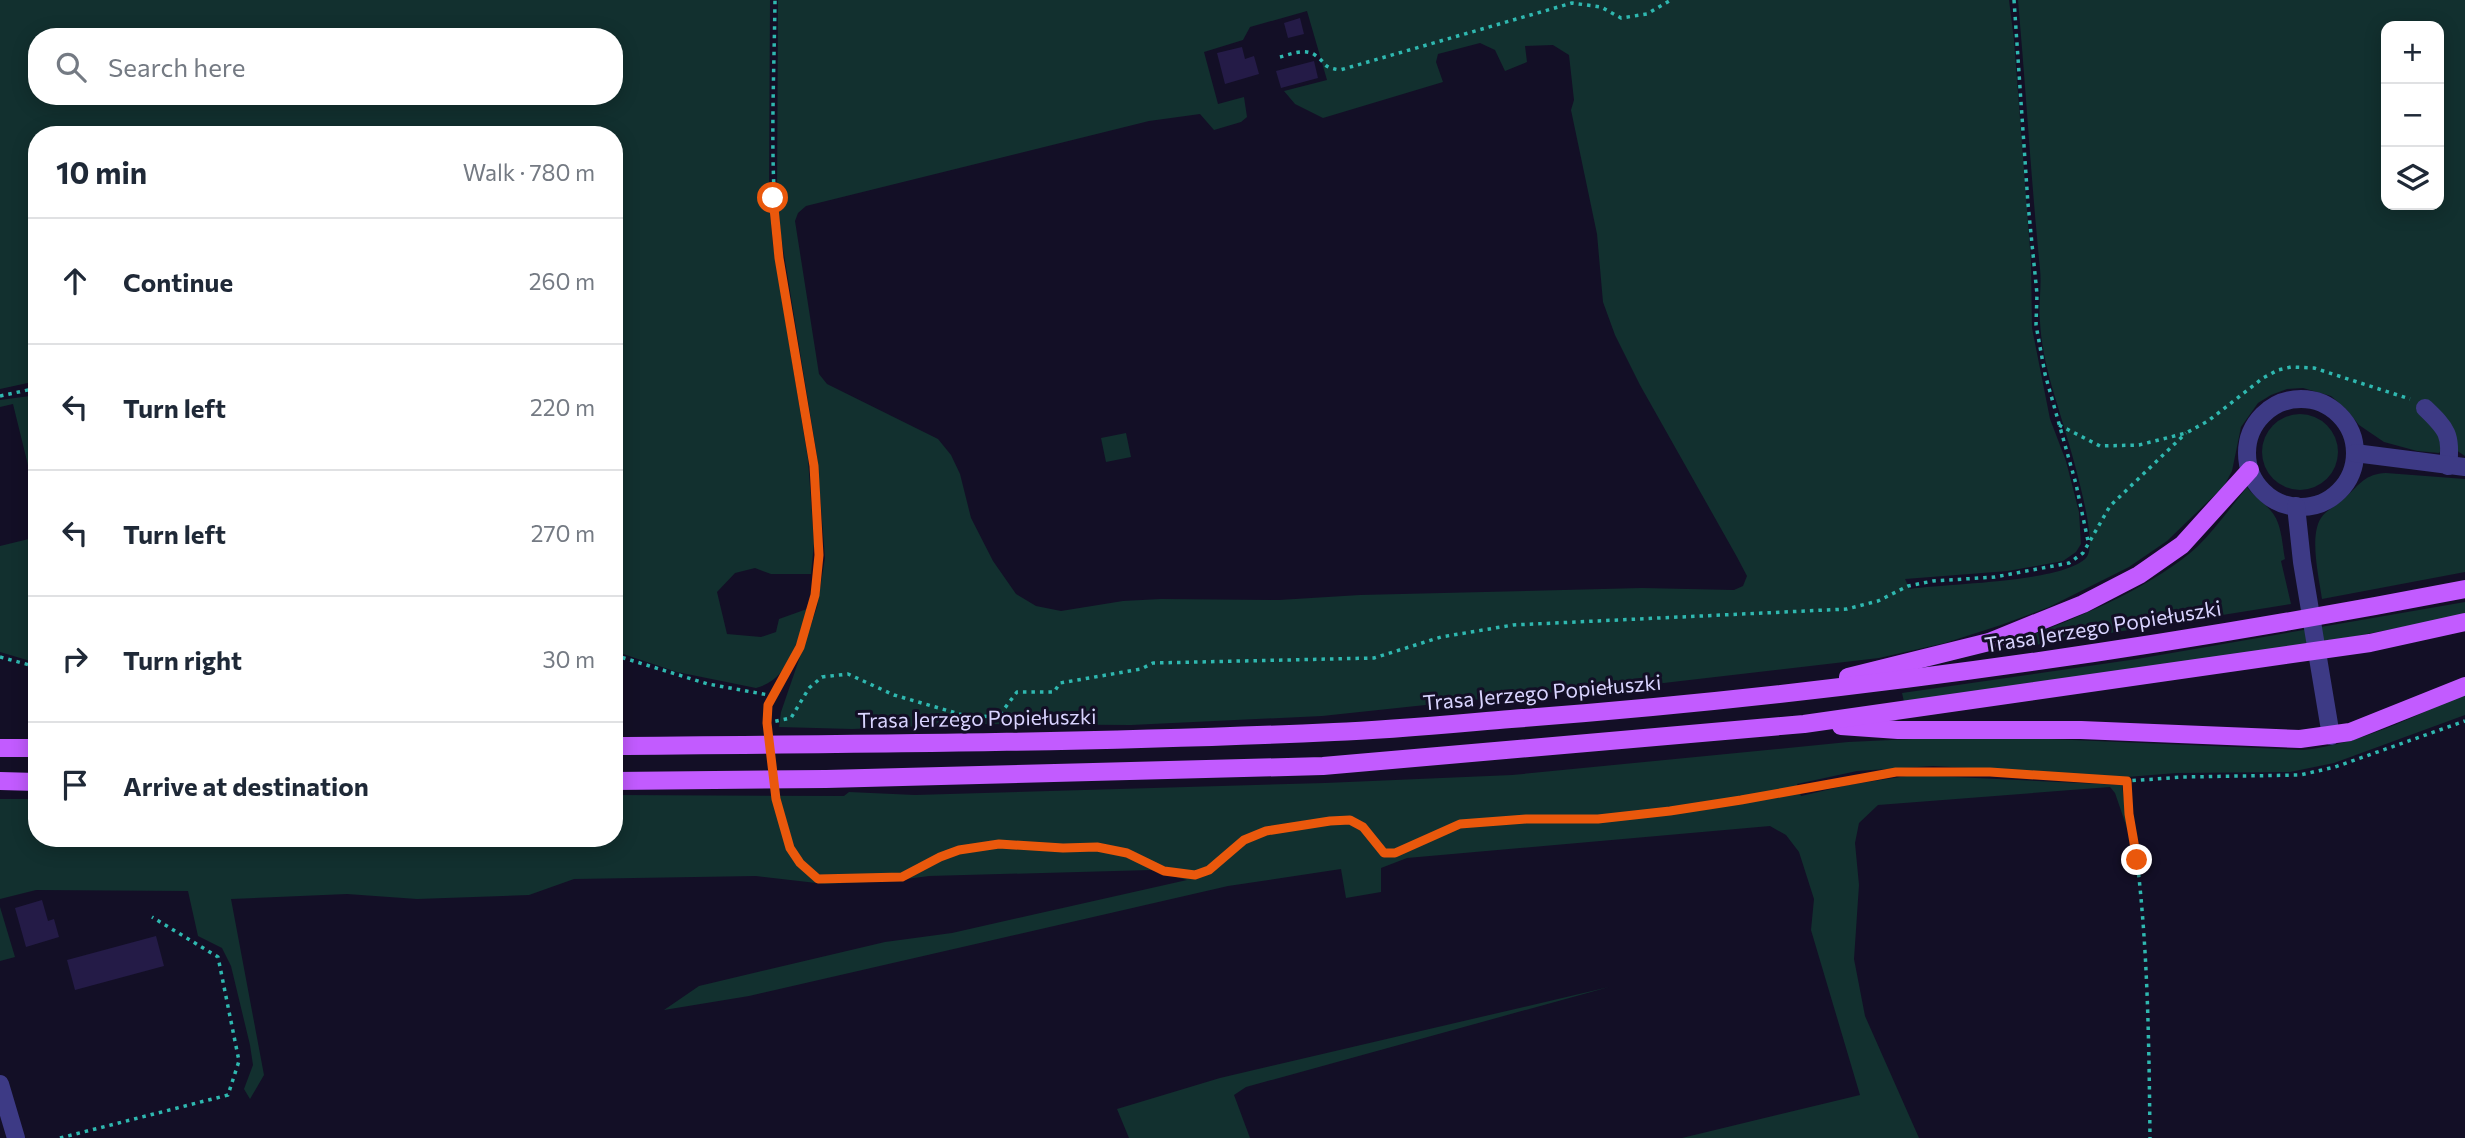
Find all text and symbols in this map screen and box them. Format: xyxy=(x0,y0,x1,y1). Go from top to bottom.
map controls xyxy=(2381,21,2444,210)
button: + xyxy=(2381,21,2444,84)
search box xyxy=(28,28,623,105)
icon: search xyxy=(52,48,90,86)
text: Search here xyxy=(108,51,246,82)
button: − xyxy=(2381,84,2444,147)
button: layers xyxy=(2381,147,2444,210)
text: 10 min xyxy=(56,153,147,190)
text: Walk · 780 m xyxy=(463,158,595,186)
route start xyxy=(757,182,788,213)
icon: ahead xyxy=(56,262,94,300)
text: Continue xyxy=(123,266,233,297)
text: 260 m xyxy=(529,267,595,295)
icon: left xyxy=(56,388,94,426)
text: Turn left xyxy=(123,392,226,423)
text: 220 m xyxy=(530,393,595,421)
icon: left xyxy=(56,514,94,552)
text: Turn left xyxy=(123,518,226,549)
text: 270 m xyxy=(531,519,595,547)
street label: Trasa Jerzego Popiełuszki xyxy=(1983,594,2223,657)
icon: right xyxy=(56,640,94,678)
text: Turn right xyxy=(123,644,242,675)
text: 30 m xyxy=(542,645,595,673)
street label: Trasa Jerzego Popiełuszki xyxy=(1422,669,1662,714)
street label: Trasa Jerzego Popiełuszki xyxy=(857,703,1097,732)
icon: arrive xyxy=(56,766,94,804)
text: Arrive at destination xyxy=(123,770,369,801)
route end xyxy=(2121,844,2152,875)

